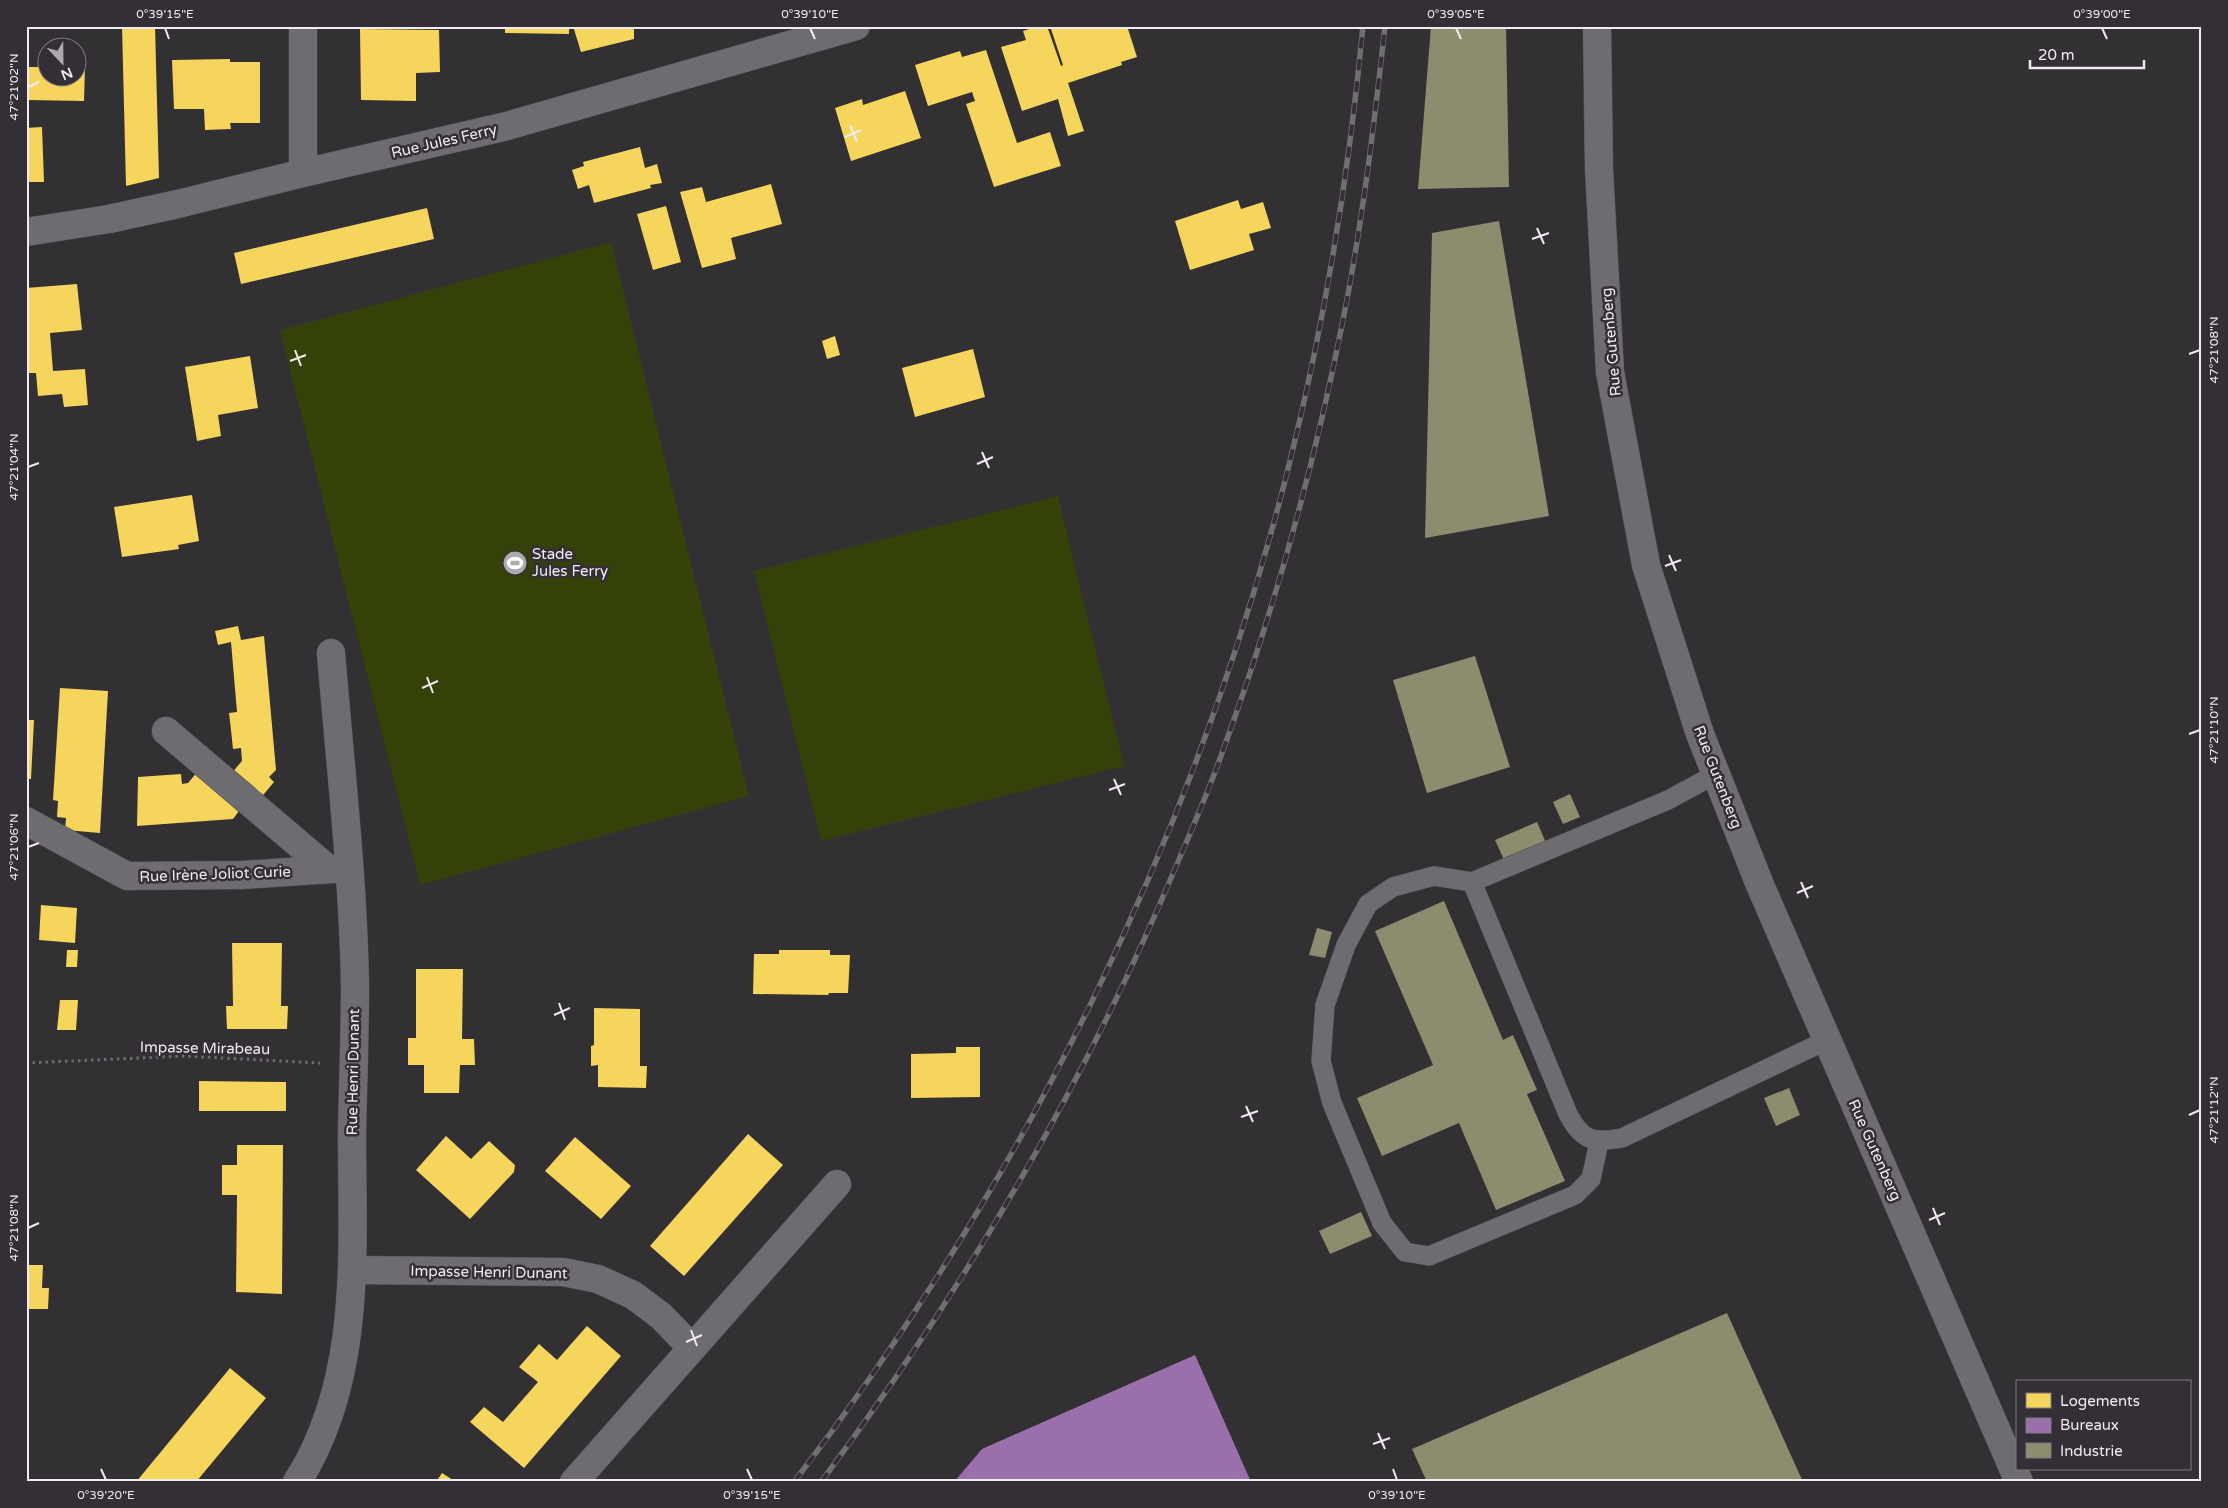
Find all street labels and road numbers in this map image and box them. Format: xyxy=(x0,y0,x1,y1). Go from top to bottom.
street label: Rue Jules Ferry xyxy=(389,120,499,162)
street label: Rue Gutenberg xyxy=(1597,287,1625,397)
street label: Rue Gutenberg xyxy=(1690,723,1746,831)
street label: Rue Irène Joliot Curie xyxy=(139,862,291,886)
street label: Rue Henri Dunant xyxy=(343,1008,363,1136)
street label: Impasse Mirabeau xyxy=(140,1038,270,1058)
street label: Rue Gutenberg xyxy=(1845,1097,1905,1203)
street label: Impasse Henri Dunant xyxy=(410,1262,568,1282)

